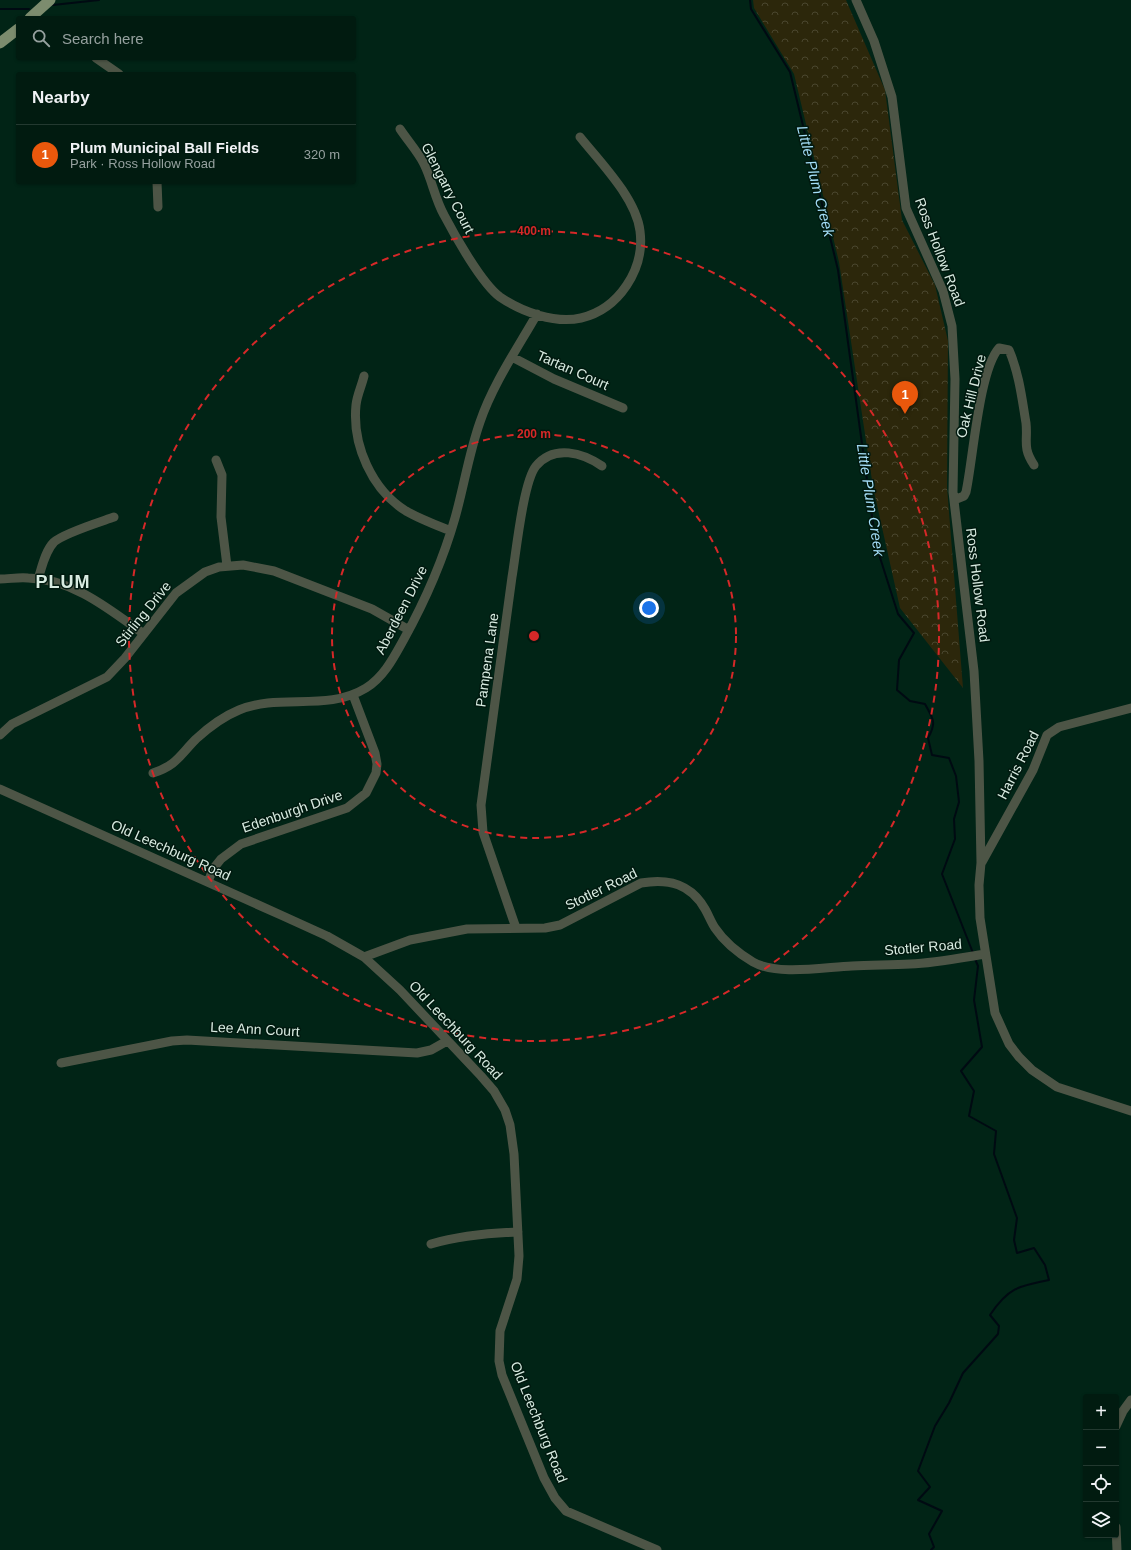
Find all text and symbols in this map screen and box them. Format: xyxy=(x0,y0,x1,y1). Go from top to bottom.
search box xyxy=(16,16,356,60)
icon: search xyxy=(30,27,52,49)
text: Search here xyxy=(62,30,144,47)
text: Nearby xyxy=(32,88,90,107)
water label: Little Plum Creek xyxy=(794,124,838,240)
text: Plum Municipal Ball Fields xyxy=(70,139,259,156)
street label: Glengarry Court xyxy=(418,140,478,236)
text: 1 xyxy=(41,147,49,162)
text: 320 m xyxy=(304,147,340,162)
text: Park · Ross Hollow Road xyxy=(70,156,215,171)
street label: Ross Hollow Road xyxy=(912,195,968,309)
text: 400 m xyxy=(517,224,551,238)
street label: Tartan Court xyxy=(535,347,612,393)
street label: Oak Hill Drive xyxy=(953,352,989,439)
pin: 1 xyxy=(892,381,918,414)
text: 200 m xyxy=(517,427,551,441)
water label: Little Plum Creek xyxy=(854,442,889,559)
street label: Ross Hollow Road xyxy=(963,527,993,643)
street label: Aberdeen Drive xyxy=(372,563,430,657)
district label: PLUM xyxy=(36,572,91,592)
street label: Stirling Drive xyxy=(112,578,174,650)
your location xyxy=(639,598,659,618)
street label: Pampena Lane xyxy=(472,612,502,708)
centre of rings xyxy=(527,629,541,643)
street label: Harris Road xyxy=(994,728,1042,802)
street label: Edenburgh Drive xyxy=(240,786,344,836)
street label: Old Leechburg Road xyxy=(109,816,233,884)
street label: Stotler Road xyxy=(563,865,639,913)
street label: Stotler Road xyxy=(884,936,962,958)
street label: Old Leechburg Road xyxy=(406,977,506,1083)
street label: Lee Ann Court xyxy=(210,1019,300,1039)
street label: Old Leechburg Road xyxy=(507,1359,571,1485)
map controls xyxy=(1083,1394,1119,1538)
button: + xyxy=(1083,1394,1119,1430)
button: − xyxy=(1083,1430,1119,1466)
button: locate xyxy=(1083,1466,1119,1502)
button: layers xyxy=(1083,1502,1119,1538)

